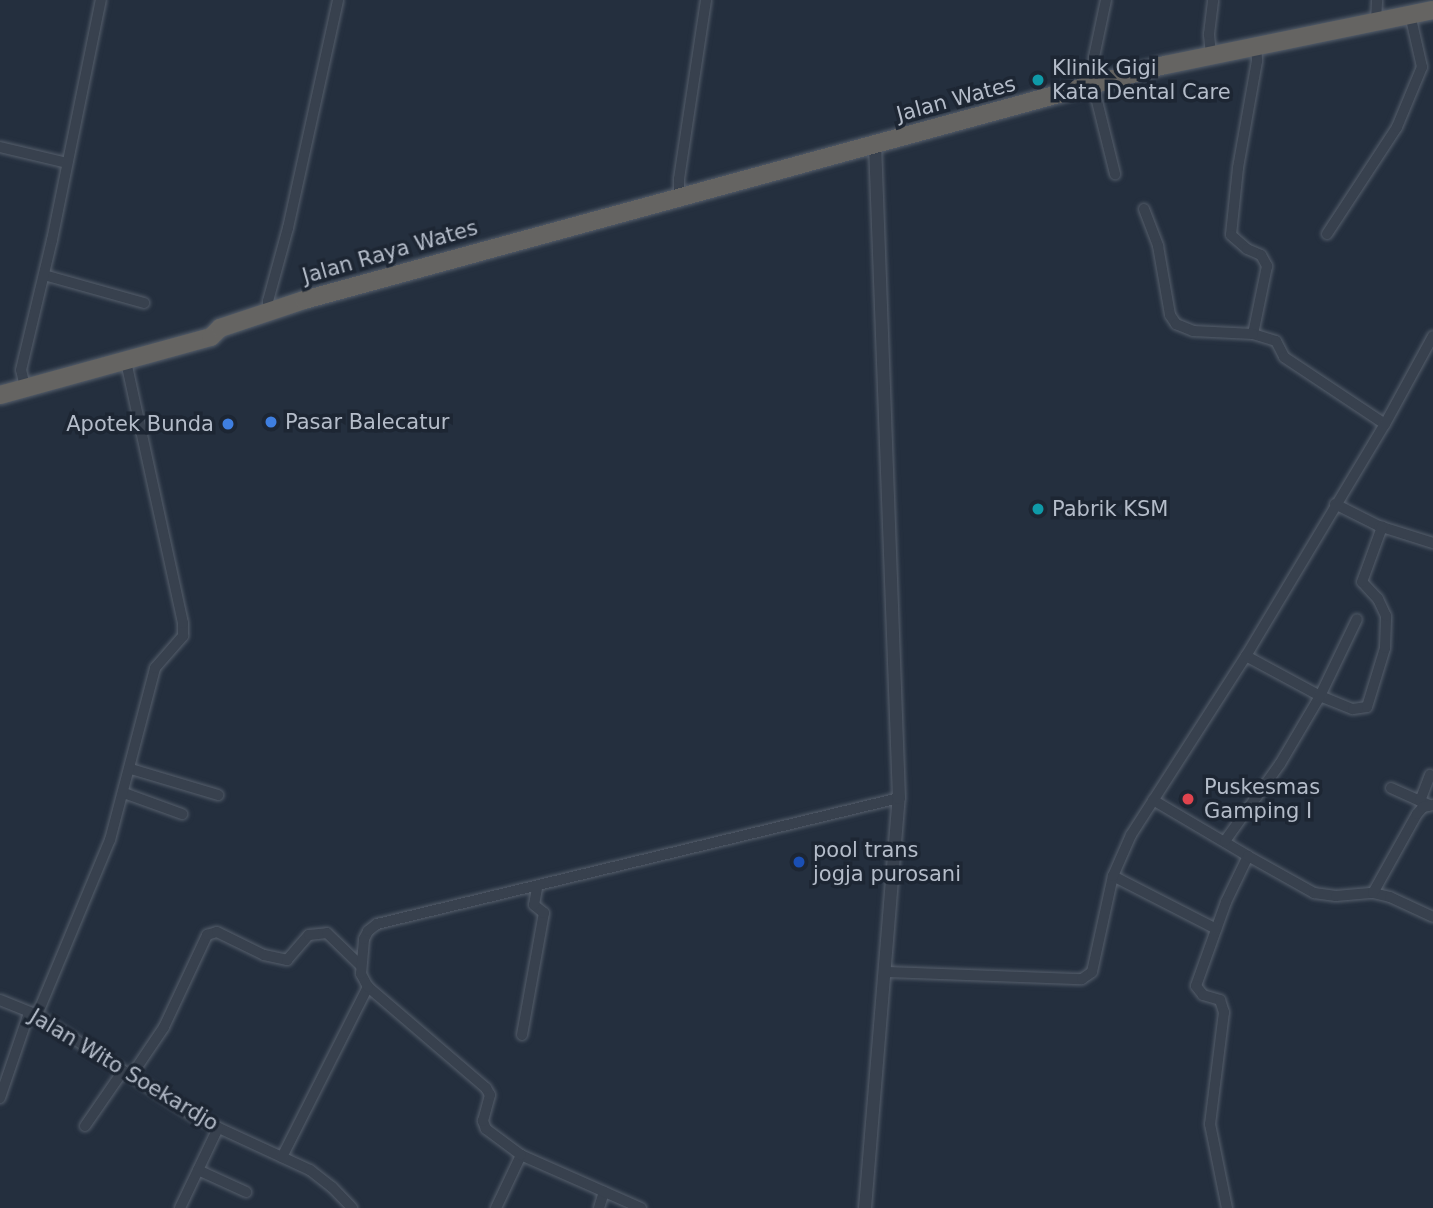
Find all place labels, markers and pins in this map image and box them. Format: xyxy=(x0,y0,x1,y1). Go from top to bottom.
place label: Klinik Gigi Kata Dental Care xyxy=(1052,55,1231,105)
marker: Klinik Gigi Kata Dental Care xyxy=(1030,72,1046,88)
place label: Pasar Balecatur xyxy=(285,409,449,435)
place label: Apotek Bunda xyxy=(66,411,214,437)
marker: Pasar Balecatur xyxy=(263,414,279,430)
marker: Apotek Bunda xyxy=(220,416,236,432)
place label: Pabrik KSM xyxy=(1052,496,1168,522)
marker: Pabrik KSM xyxy=(1030,501,1046,517)
place label: Puskesmas Gamping I xyxy=(1204,774,1320,824)
marker: Puskesmas Gamping I xyxy=(1178,789,1198,809)
place label: pool trans jogja purosani xyxy=(813,837,961,887)
marker: pool trans jogja purosani xyxy=(791,854,807,870)

